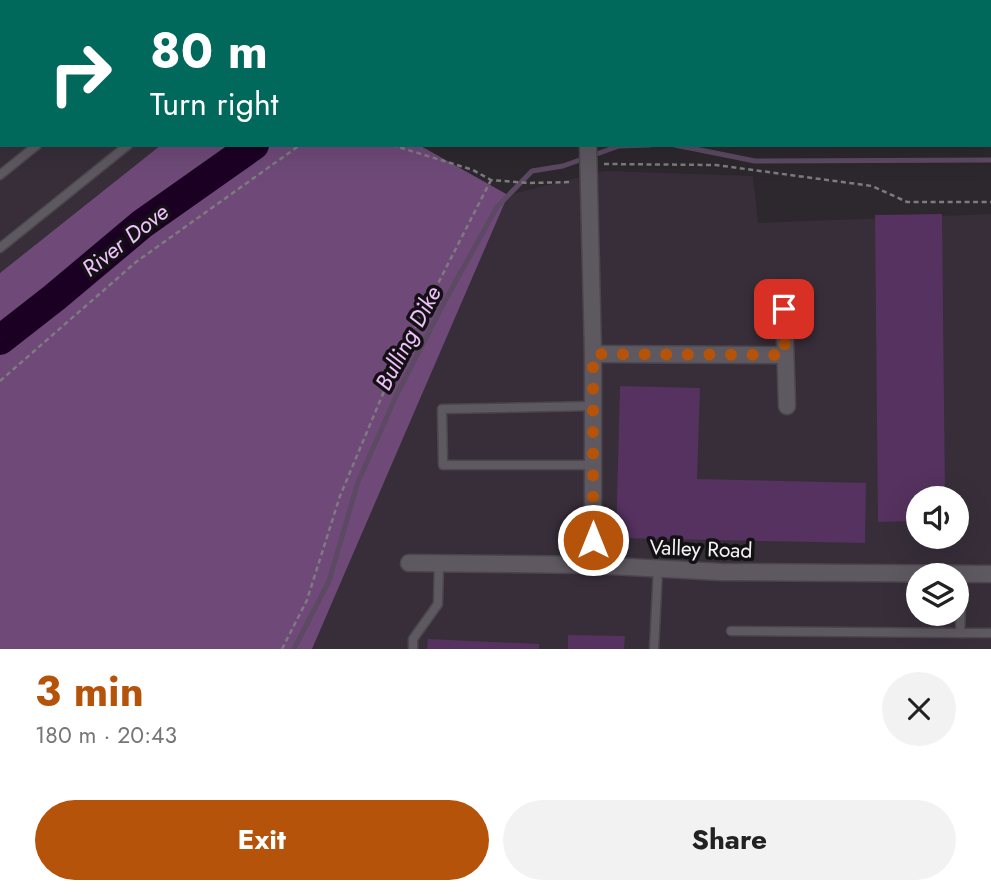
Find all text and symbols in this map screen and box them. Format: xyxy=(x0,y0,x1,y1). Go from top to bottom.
text: 80 m xyxy=(150,16,268,86)
icon: right xyxy=(35,28,126,119)
text: Turn right xyxy=(150,81,279,127)
water label: River Dove xyxy=(74,195,176,285)
water label: Bulling Dike xyxy=(366,279,450,396)
pin xyxy=(754,279,814,339)
icon: arrive xyxy=(765,290,803,328)
map controls xyxy=(906,486,969,626)
button: sound xyxy=(906,486,969,549)
position arrow xyxy=(556,503,630,577)
street label: Valley Road xyxy=(649,532,753,566)
button: layers xyxy=(906,563,969,626)
text: 3 min xyxy=(35,661,144,722)
button: close xyxy=(882,672,956,746)
text: 180 m · 20:43 xyxy=(35,718,177,752)
button: Exit xyxy=(35,800,489,880)
button: Share xyxy=(503,800,956,880)

